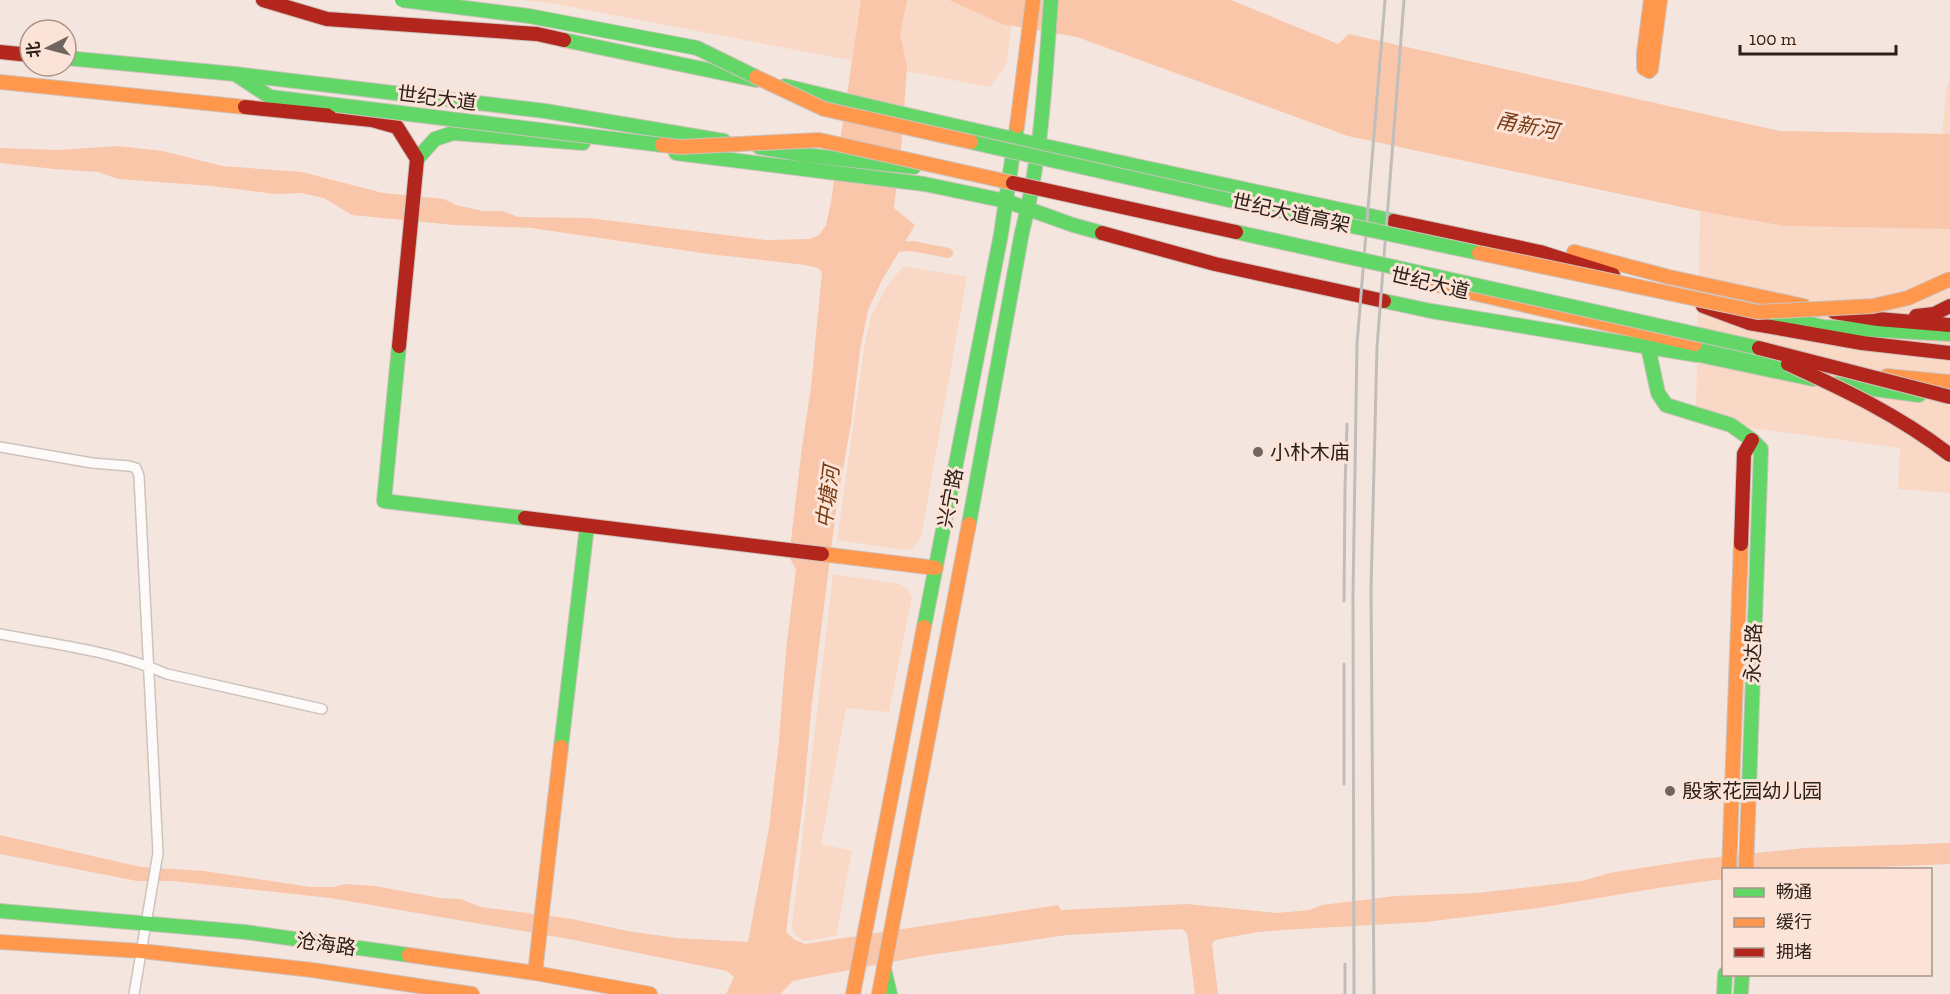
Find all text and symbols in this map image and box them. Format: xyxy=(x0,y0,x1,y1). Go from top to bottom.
north arrow xyxy=(18,18,78,78)
scale bar xyxy=(1740,18,1896,56)
text: 100 m xyxy=(1749,28,1797,50)
text: 北 xyxy=(23,41,44,58)
street label: 世纪大道 xyxy=(396,81,478,115)
water label: 甬新河 xyxy=(1494,107,1564,145)
street label: 世纪大道高架 xyxy=(1230,189,1352,237)
street label: 世纪大道 xyxy=(1388,262,1472,304)
place label: 小朴木庙 xyxy=(1270,440,1350,464)
marker: 小朴木庙 xyxy=(1251,445,1265,459)
water label: 中塘河 xyxy=(811,460,844,530)
street label: 兴宁路 xyxy=(932,466,968,530)
street label: 永达路 xyxy=(1740,623,1766,683)
place label: 殷家花园幼儿园 xyxy=(1682,779,1822,803)
marker: 殷家花园幼儿园 xyxy=(1663,784,1677,798)
legend xyxy=(1722,868,1932,976)
text: 畅通 xyxy=(1776,881,1812,903)
text: 缓行 xyxy=(1776,911,1812,933)
street label: 沧海路 xyxy=(295,928,357,960)
text: 拥堵 xyxy=(1776,941,1812,963)

